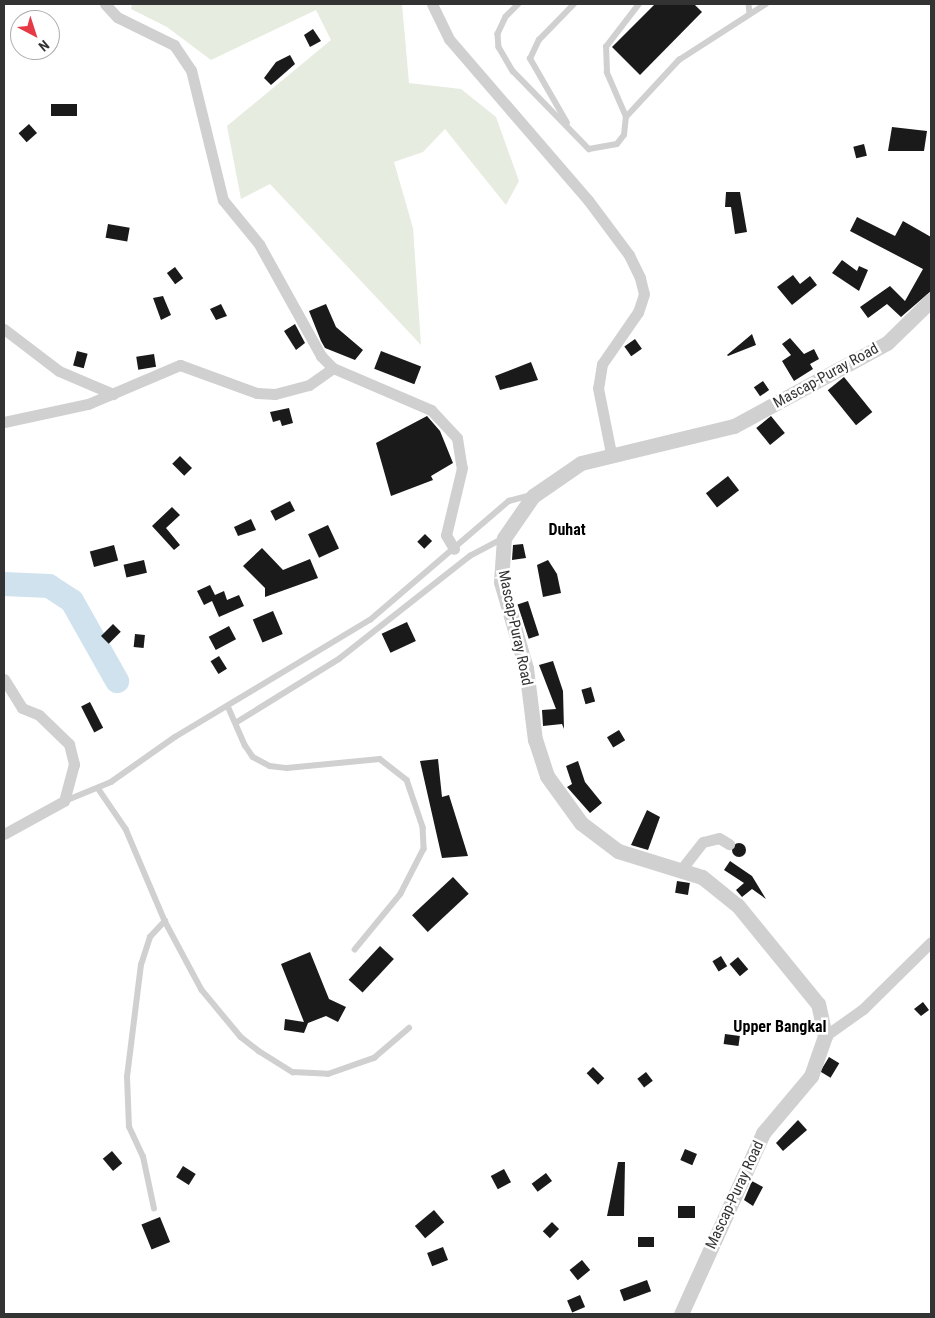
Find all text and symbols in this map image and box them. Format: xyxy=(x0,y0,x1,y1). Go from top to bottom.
north arrow xyxy=(10,10,60,60)
text: N xyxy=(36,37,52,55)
street label: Mascap-Puray Road xyxy=(770,340,882,412)
district label: Duhat xyxy=(548,520,586,540)
street label: Mascap-Puray Road xyxy=(494,569,536,687)
district label: Upper Bangkal xyxy=(733,1017,827,1037)
street label: Mascap-Puray Road xyxy=(702,1138,768,1252)

